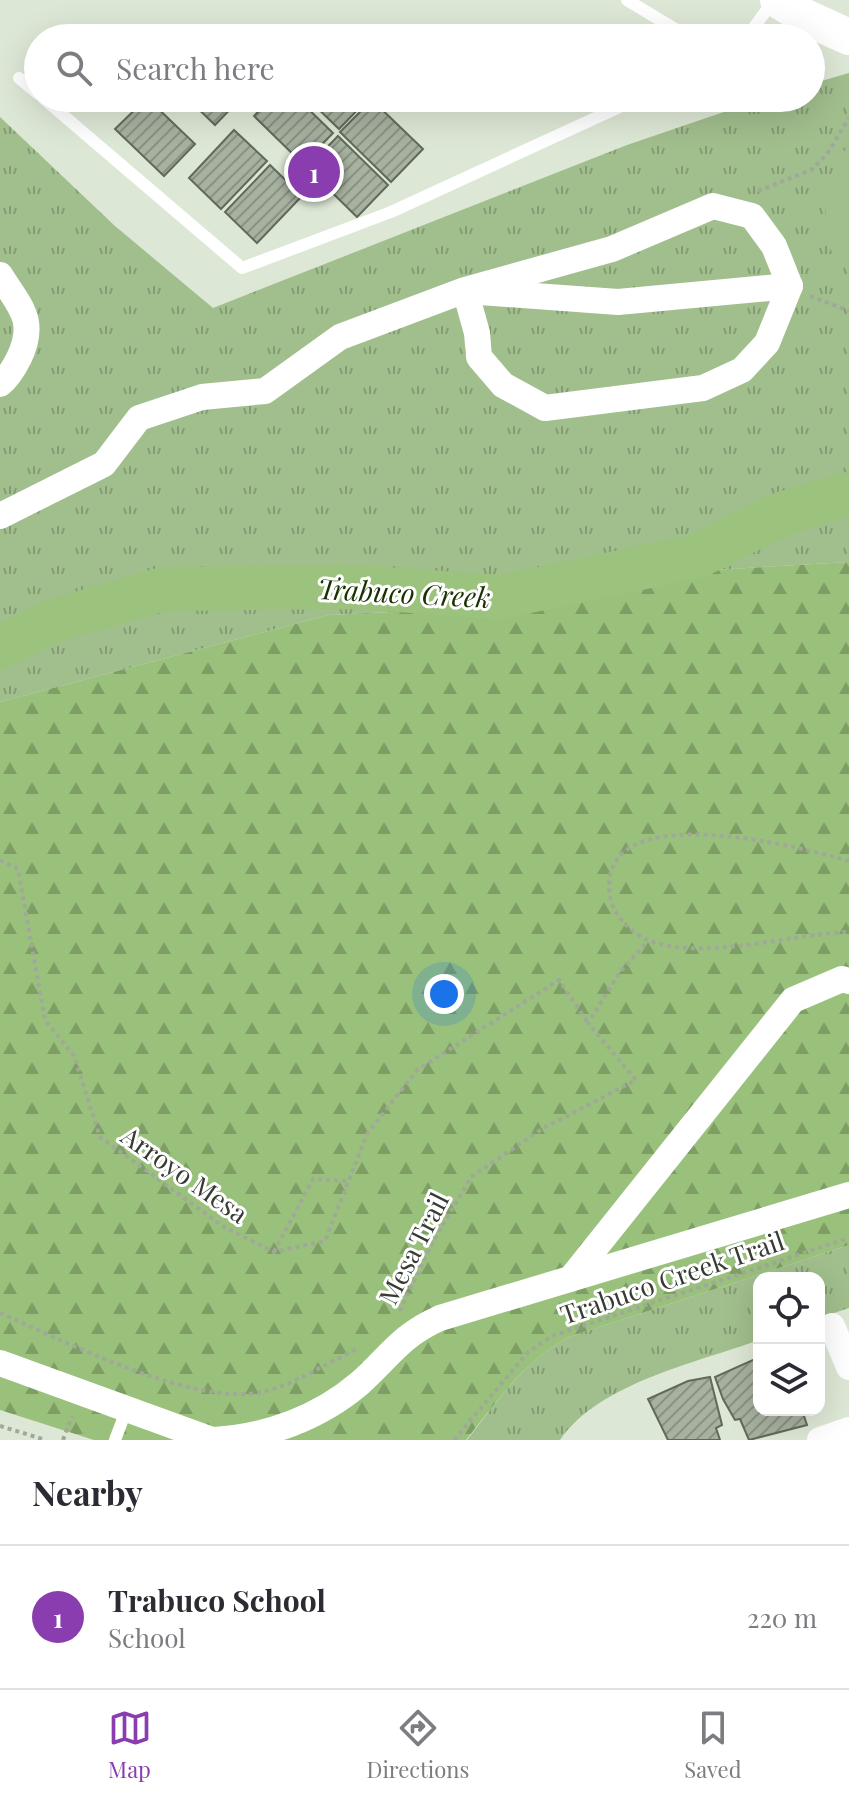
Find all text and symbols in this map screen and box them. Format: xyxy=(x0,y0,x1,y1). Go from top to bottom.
search box xyxy=(24,24,825,112)
icon: search xyxy=(52,46,96,90)
text: Search here xyxy=(116,48,275,88)
pin: 1 xyxy=(288,142,340,202)
water label: Trabuco Creek xyxy=(317,569,491,615)
your location xyxy=(424,974,464,1014)
street label: Arroyo Mesa xyxy=(114,1117,255,1230)
street label: Mesa Trail xyxy=(370,1186,456,1310)
street label: Trabuco Creek Trail xyxy=(555,1222,789,1332)
map controls xyxy=(753,1272,825,1416)
button: locate xyxy=(753,1272,825,1344)
button: layers xyxy=(753,1344,825,1416)
text: Nearby xyxy=(32,1469,143,1515)
text: Trabuco School xyxy=(108,1580,326,1620)
text: 1 xyxy=(53,1600,63,1635)
text: 220 m xyxy=(747,1600,817,1635)
text: School xyxy=(108,1620,186,1655)
tab: Map xyxy=(108,1706,152,1784)
tab: Directions xyxy=(367,1706,469,1784)
tab: Saved xyxy=(684,1706,742,1784)

